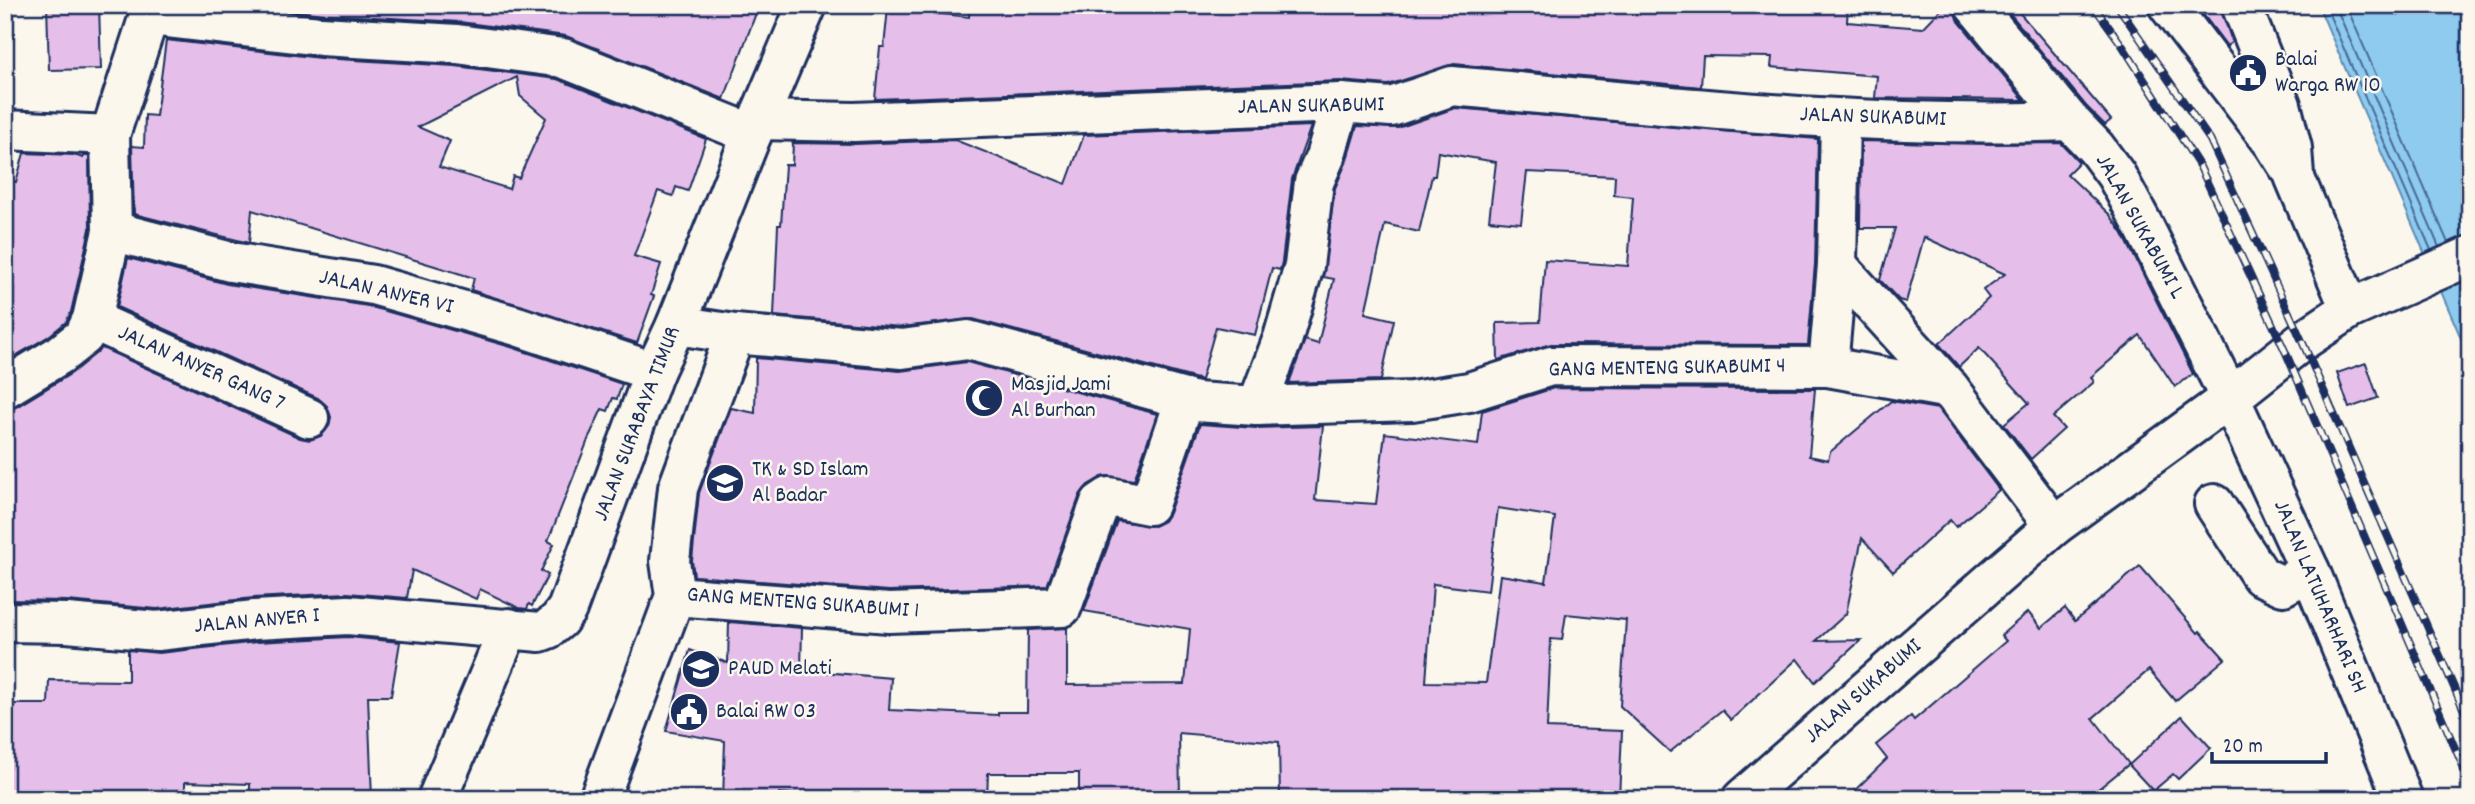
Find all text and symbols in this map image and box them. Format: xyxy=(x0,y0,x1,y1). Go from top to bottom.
place label: Balai Warga RW 10 xyxy=(2275,44,2381,103)
public building icon: Balai Warga RW 10 xyxy=(2227,52,2269,94)
street label: JALAN SUKABUMI xyxy=(1237,89,1385,125)
street label: JALAN SUKABUMI xyxy=(1799,99,1947,137)
street label: JALAN SUKABUMI L xyxy=(2085,148,2193,306)
street label: JALAN ANYER VI xyxy=(316,262,456,324)
street label: JALAN ANYER GANG 7 xyxy=(112,317,290,421)
street label: JALAN SURABAYA TIMUR xyxy=(586,322,690,526)
street label: GANG MENTENG SUKABUMI 4 xyxy=(1548,350,1786,388)
place label: Masjid Jami Al Burhan xyxy=(1011,369,1110,428)
mosque icon: Masjid Jami Al Burhan xyxy=(963,377,1005,419)
place label: TK & SD Islam Al Badar xyxy=(752,454,869,513)
school or university icon: TK & SD Islam Al Badar xyxy=(704,462,746,504)
street label: JALAN LATUHARHARI SH xyxy=(2263,495,2375,699)
street label: GANG MENTENG SUKABUMI 1 xyxy=(686,579,920,629)
street label: JALAN ANYER I xyxy=(193,600,321,644)
street label: JALAN SUKABUMI xyxy=(1798,631,1930,753)
school or university icon: PAUD Melati xyxy=(680,648,722,690)
place label: PAUD Melati xyxy=(728,653,832,686)
public building icon: Balai RW 03 xyxy=(668,691,710,733)
place label: Balai RW 03 xyxy=(716,696,816,729)
scale bar xyxy=(2212,720,2326,764)
text: 20 m xyxy=(2223,733,2263,763)

